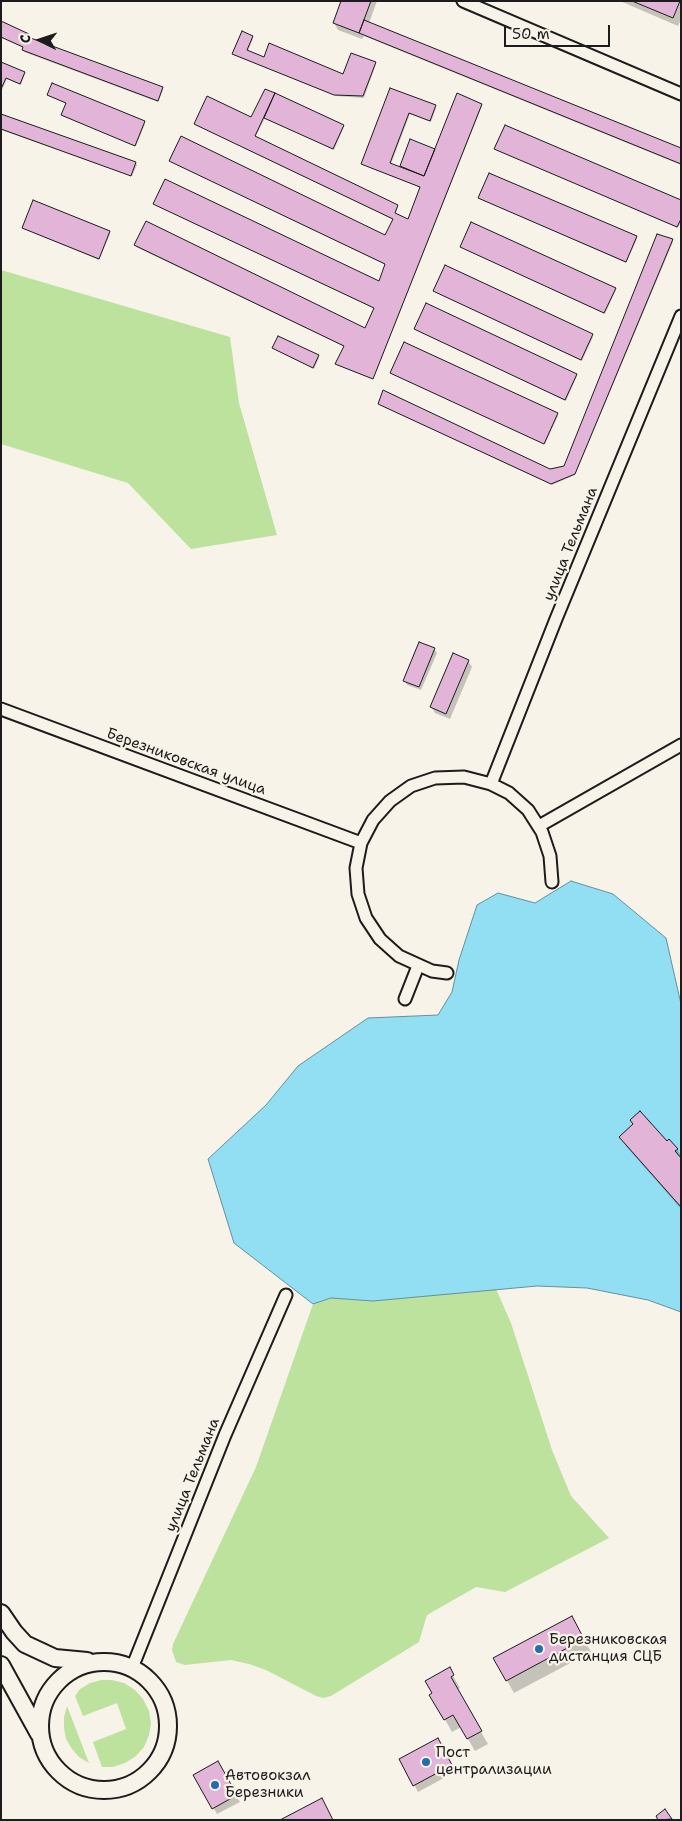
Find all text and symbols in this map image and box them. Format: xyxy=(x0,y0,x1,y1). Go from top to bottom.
north arrow xyxy=(15,15,65,65)
scale bar xyxy=(507,15,613,47)
text: 50 m xyxy=(512,24,550,44)
text: С xyxy=(16,34,34,44)
street label: улица Тельмана xyxy=(540,484,602,604)
street label: Березниковская улица xyxy=(104,725,268,799)
street label: улица Тельмана xyxy=(162,1415,224,1535)
place label: Березниковская дистанция СЦБ xyxy=(549,1631,667,1666)
marker: Березниковская дистанция СЦБ xyxy=(533,1643,545,1655)
place label: Пост централизации xyxy=(436,1744,552,1779)
marker: Пост централизации xyxy=(420,1756,432,1768)
place label: Автовокзал Березники xyxy=(225,1767,311,1802)
marker: Автовокзал Березники xyxy=(209,1779,221,1791)

